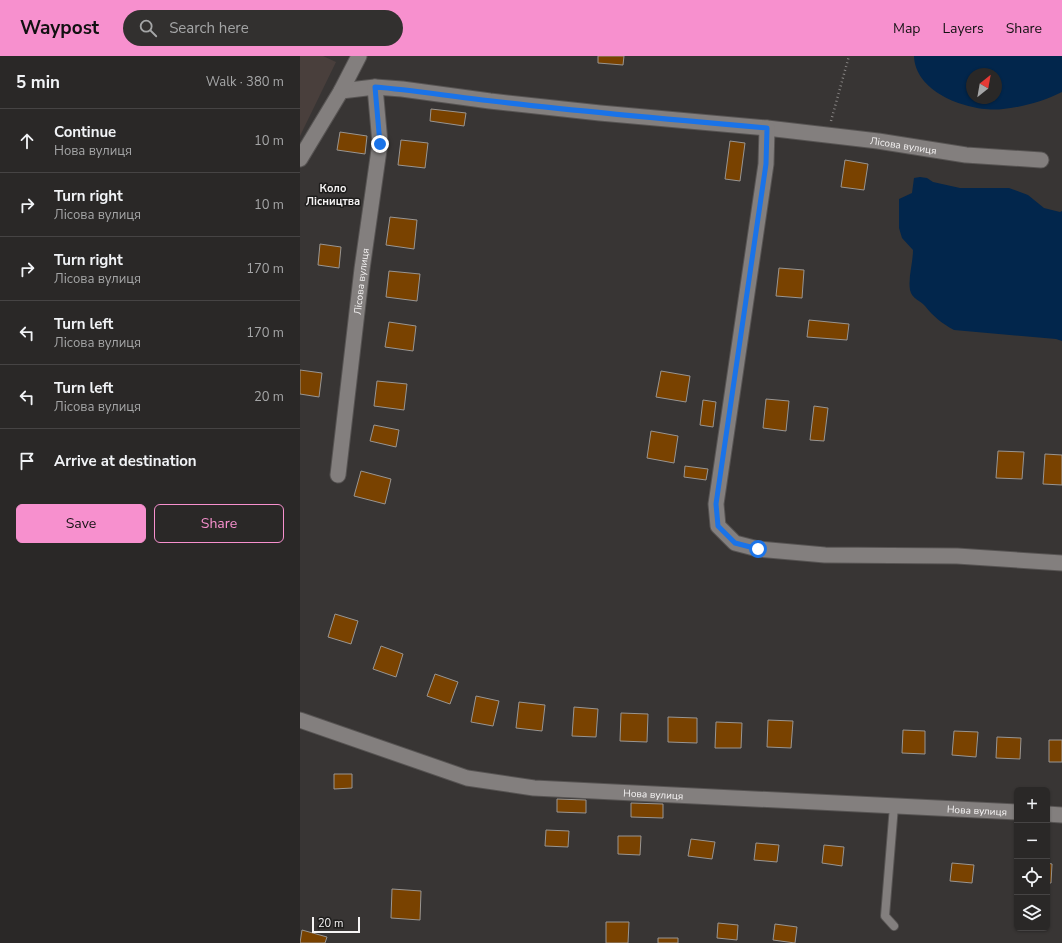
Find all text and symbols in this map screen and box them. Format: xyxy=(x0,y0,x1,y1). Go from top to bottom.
search box xyxy=(123,10,403,46)
text: Waypost xyxy=(20,15,99,41)
icon: search xyxy=(137,17,159,39)
text: Search here xyxy=(169,18,249,38)
text: Map xyxy=(893,19,920,38)
text: Layers xyxy=(942,19,984,38)
text: Share xyxy=(1006,19,1042,38)
north arrow xyxy=(966,68,1002,104)
text: 5 min xyxy=(16,71,60,94)
text: Walk · 380 m xyxy=(206,73,284,91)
text: Continue xyxy=(54,122,116,142)
icon: ahead xyxy=(16,130,38,152)
text: 10 m xyxy=(254,132,284,150)
street label: Лісова вулиця xyxy=(869,134,938,158)
route end xyxy=(371,135,389,153)
text: Нова вулиця xyxy=(54,142,132,160)
district label: Коло Лісництва xyxy=(306,181,360,209)
text: Turn right xyxy=(54,186,123,206)
icon: right xyxy=(16,194,38,216)
text: 10 m xyxy=(254,196,284,214)
text: Лісова вулиця xyxy=(54,206,141,224)
street label: Лісова вулиця xyxy=(351,247,373,316)
text: Turn right xyxy=(54,250,123,270)
icon: right xyxy=(16,258,38,280)
text: 170 m xyxy=(246,260,284,278)
text: Лісова вулиця xyxy=(54,270,141,288)
text: Turn left xyxy=(54,314,113,334)
icon: left xyxy=(16,322,38,344)
text: 170 m xyxy=(246,324,284,342)
text: Лісова вулиця xyxy=(54,334,141,352)
text: Turn left xyxy=(54,378,113,398)
icon: left xyxy=(16,386,38,408)
text: 20 m xyxy=(254,388,284,406)
text: Лісова вулиця xyxy=(54,398,141,416)
icon: arrive xyxy=(16,450,38,472)
text: Arrive at destination xyxy=(54,451,197,471)
button: Save xyxy=(16,504,146,543)
button: Share xyxy=(154,504,284,543)
route start xyxy=(749,540,767,558)
street label: Нова вулиця xyxy=(623,786,684,803)
map controls xyxy=(1014,787,1050,931)
button: + xyxy=(1014,787,1050,823)
street label: Нова вулиця xyxy=(946,803,1007,819)
button: − xyxy=(1014,823,1050,859)
button: locate xyxy=(1014,859,1050,895)
button: layers xyxy=(1014,895,1050,931)
scale bar xyxy=(312,915,360,934)
text: 20 m xyxy=(318,916,343,931)

